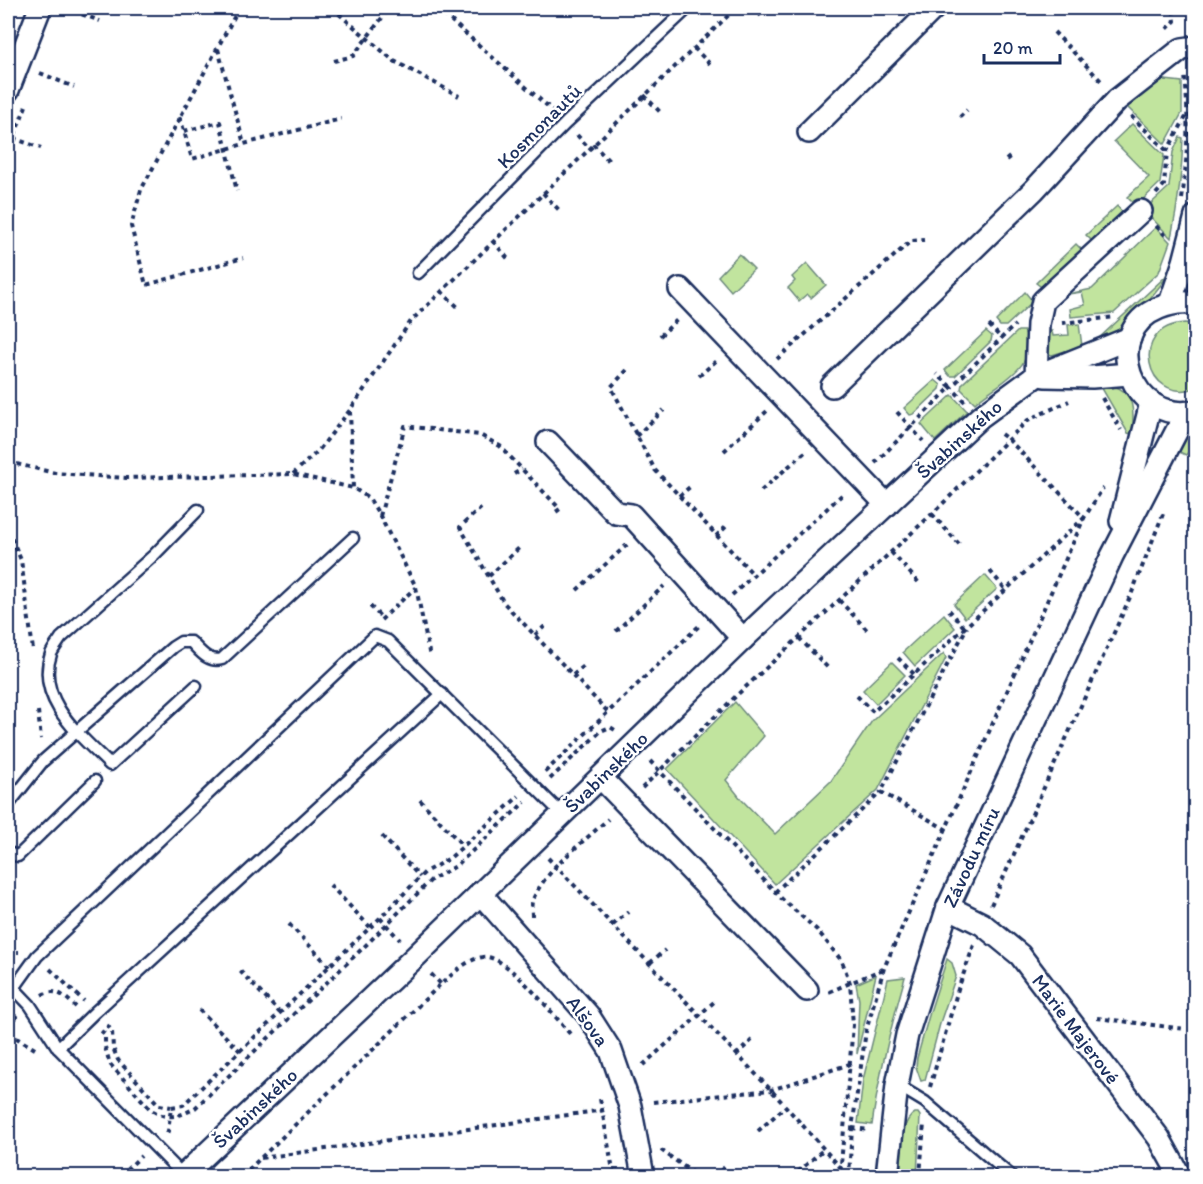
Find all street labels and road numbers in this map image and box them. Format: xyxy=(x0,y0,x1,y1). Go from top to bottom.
street label: Kosmonautů xyxy=(492,79,586,173)
street label: Švabinského xyxy=(911,394,1007,484)
street label: Švabinského xyxy=(559,726,653,818)
street label: Závodu míru xyxy=(937,803,1005,911)
street label: Marie Majerové xyxy=(1027,969,1125,1089)
street label: Alšova xyxy=(562,991,614,1051)
street label: Švabinského xyxy=(208,1063,302,1153)

